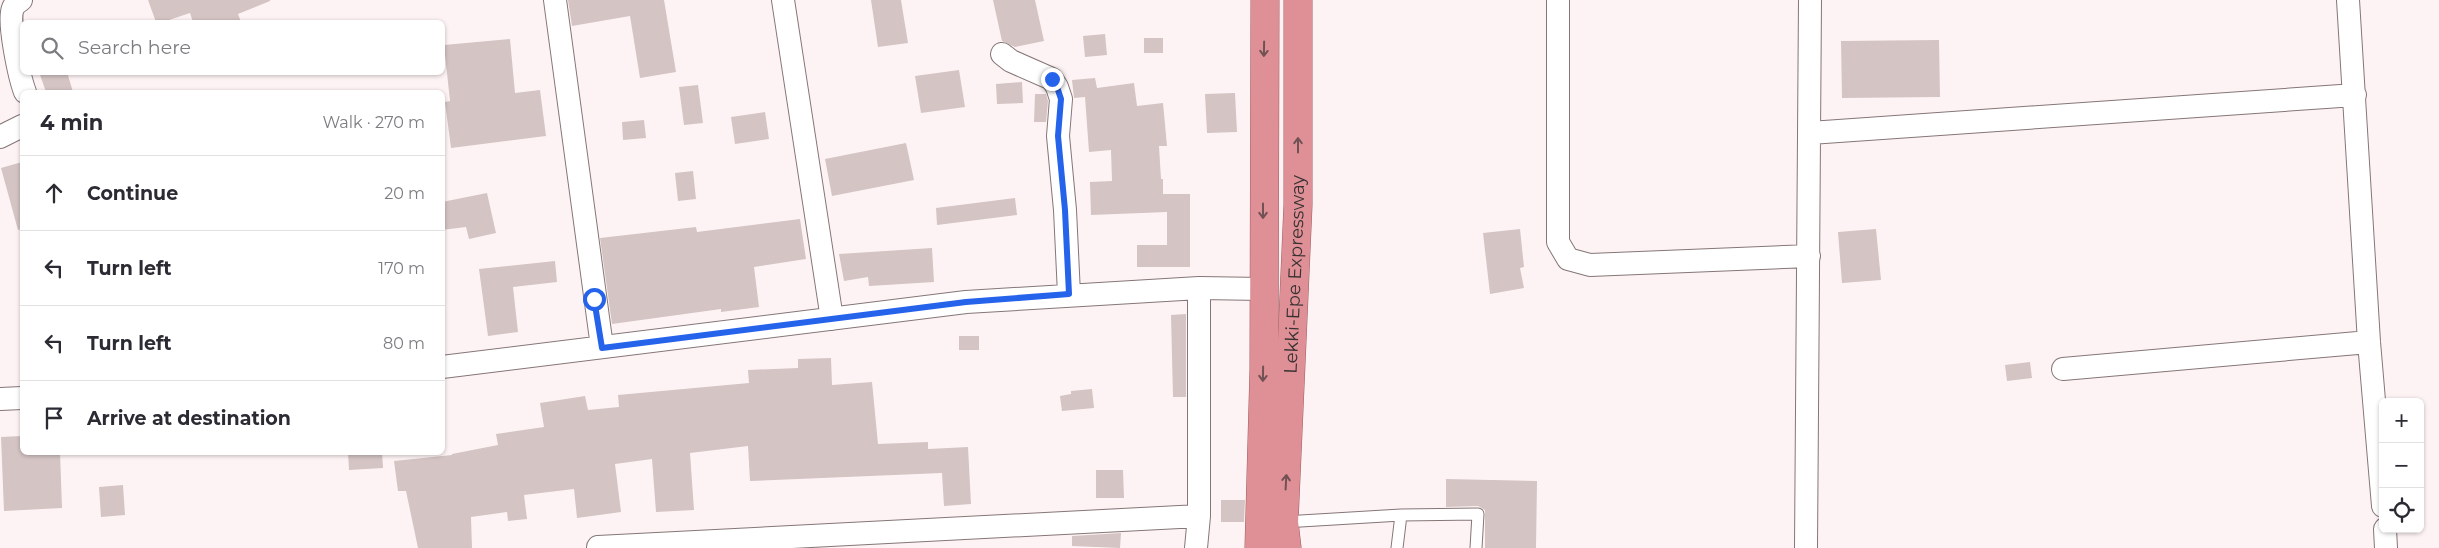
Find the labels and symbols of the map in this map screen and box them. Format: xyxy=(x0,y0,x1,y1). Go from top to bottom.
one-way arrow xyxy=(1260,40,1269,56)
route end xyxy=(1041,68,1064,91)
one-way arrow xyxy=(1293,137,1303,153)
street label: Lekki-Epe Expressway xyxy=(1280,175,1309,374)
one-way arrow xyxy=(1258,202,1268,219)
route start xyxy=(583,288,606,311)
one-way arrow xyxy=(1259,365,1268,381)
one-way arrow xyxy=(1282,474,1291,490)

